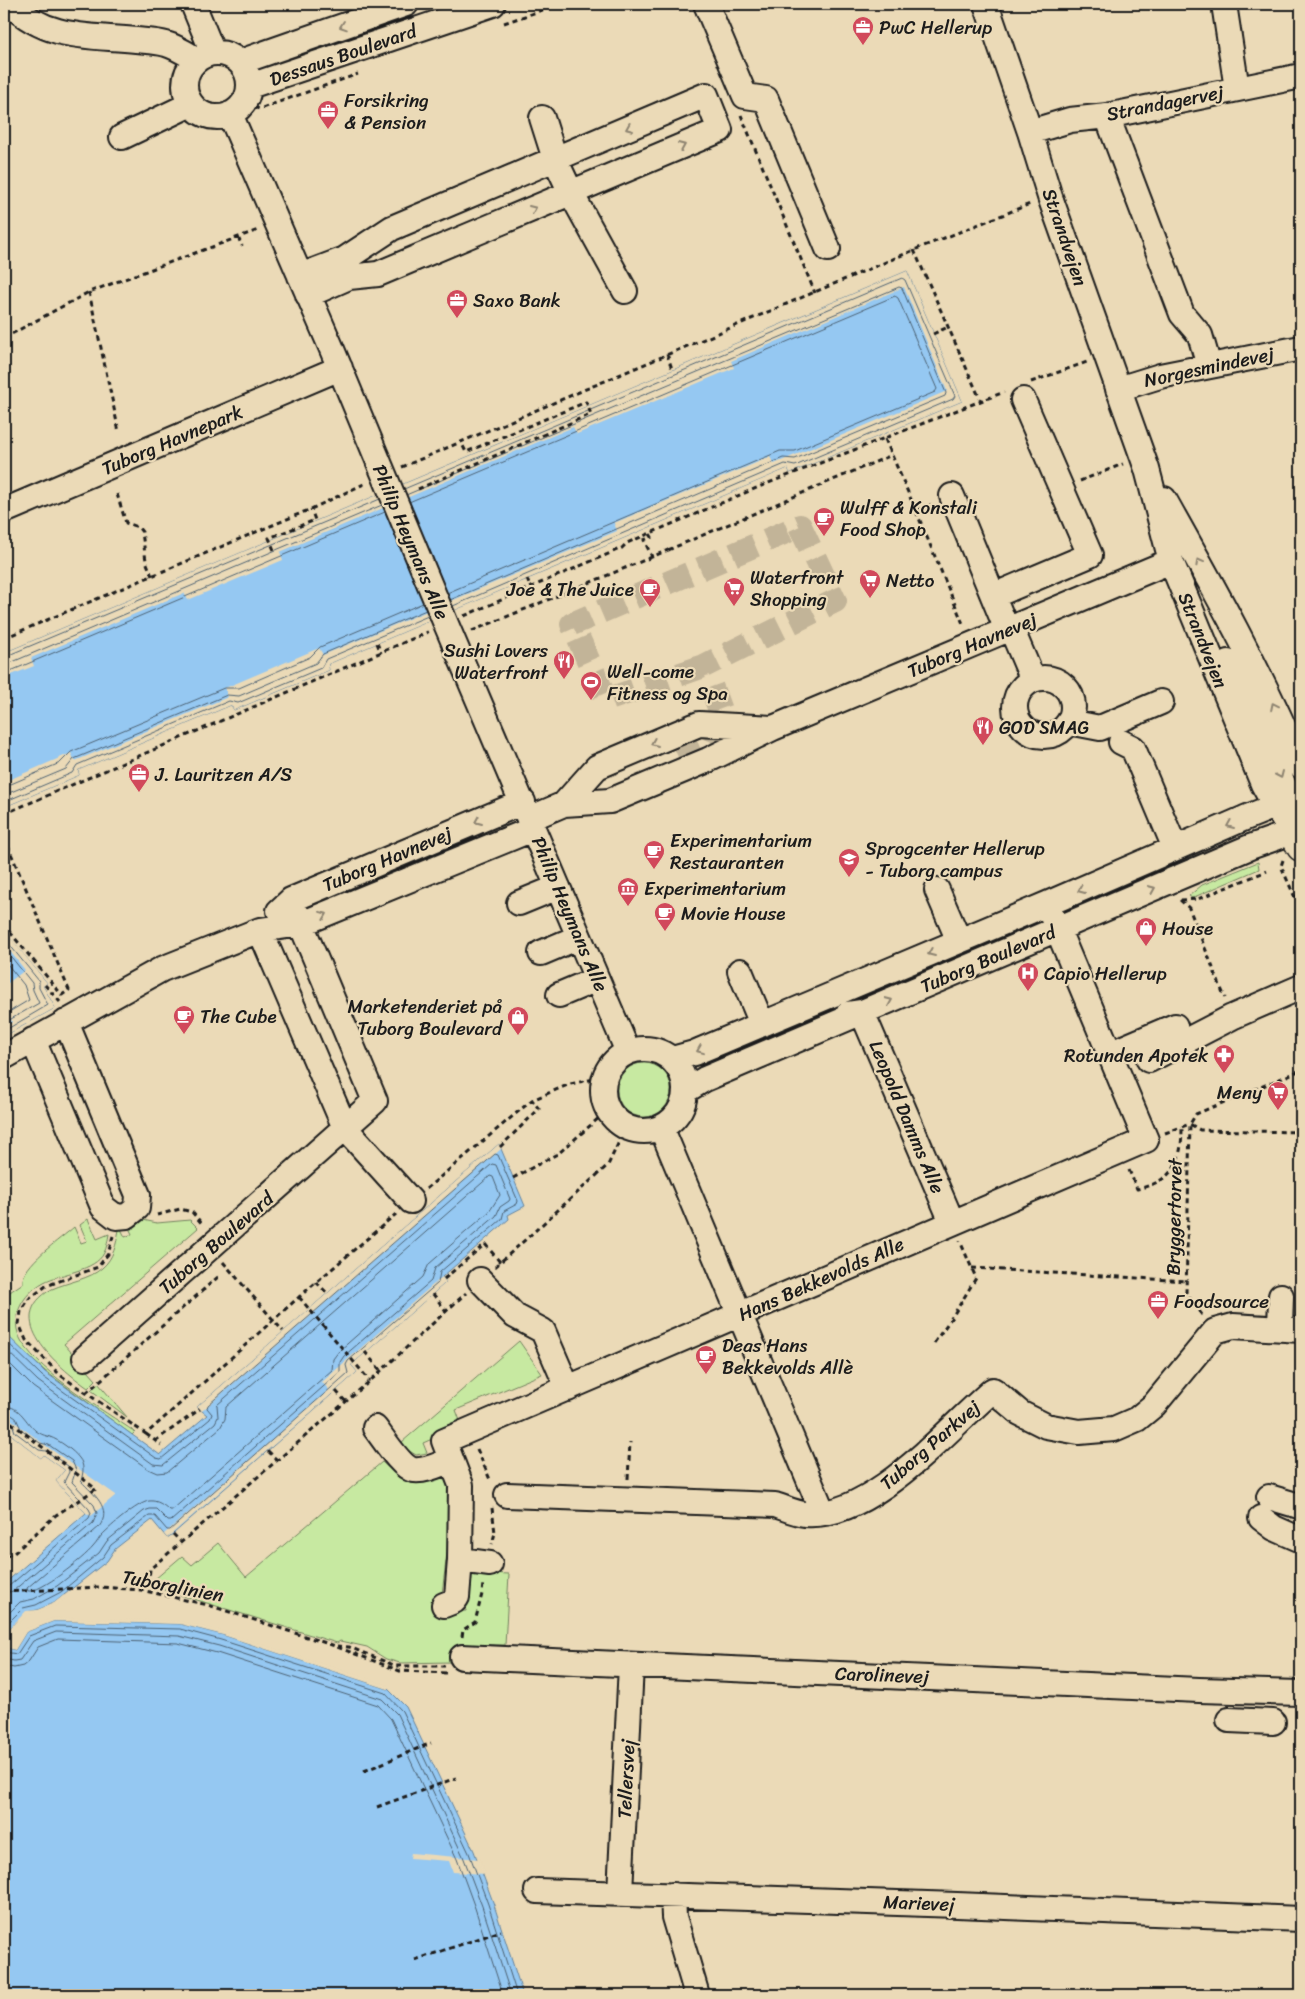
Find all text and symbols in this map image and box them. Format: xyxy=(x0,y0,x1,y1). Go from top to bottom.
place label: PwC Hellerup xyxy=(879,11,992,44)
street label: Dessaus Boulevard xyxy=(265,14,423,96)
office icon: PwC Hellerup xyxy=(851,15,875,46)
one-way arrow xyxy=(340,20,348,30)
street label: Strandagervej xyxy=(1104,75,1227,131)
place label: Forsikring & Pension xyxy=(344,84,429,139)
office icon: Forsikring & Pension xyxy=(316,99,340,130)
one-way arrow xyxy=(625,121,634,132)
one-way arrow xyxy=(677,141,686,152)
street label: Strandvejen xyxy=(1033,184,1097,290)
one-way arrow xyxy=(528,205,537,215)
place label: Saxo Bank xyxy=(473,284,561,317)
office icon: Saxo Bank xyxy=(445,288,469,319)
street label: Norgesmindevej xyxy=(1141,337,1278,397)
street label: Tuborg Havnepark xyxy=(96,395,248,485)
street label: Philip Heymans Alle xyxy=(363,459,459,625)
place label: Wulff & Konstali Food Shop xyxy=(840,491,978,546)
cafe icon: Wulff & Konstali Food Shop xyxy=(812,506,836,537)
one-way arrow xyxy=(1195,558,1205,567)
place label: Waterfront Shopping xyxy=(750,561,845,616)
place label: Netto xyxy=(886,564,935,597)
supermarket icon: Netto xyxy=(858,568,882,599)
place label: Joe & The Juice xyxy=(506,573,634,606)
supermarket icon: Waterfront Shopping xyxy=(722,576,746,607)
cafe icon: Joe & The Juice xyxy=(638,577,662,608)
street label: Strandvejen xyxy=(1169,587,1237,693)
street label: Tuborg Havnevej xyxy=(902,603,1043,687)
place label: Sushi Lovers Waterfront xyxy=(444,634,549,689)
restaurant icon: Sushi Lovers Waterfront xyxy=(552,649,576,680)
place label: Well-come Fitness og Spa xyxy=(607,655,728,710)
sports icon: Well-come Fitness og Spa xyxy=(579,670,603,701)
one-way arrow xyxy=(1270,702,1280,711)
place label: GOD SMAG xyxy=(999,711,1089,744)
restaurant icon: GOD SMAG xyxy=(971,715,995,746)
one-way arrow xyxy=(650,737,659,748)
place label: J. Lauritzen A/S xyxy=(154,758,292,791)
office icon: J. Lauritzen A/S xyxy=(127,762,151,793)
one-way arrow xyxy=(1274,770,1284,779)
one-way arrow xyxy=(474,815,483,825)
street label: Tuborg Havnevej xyxy=(317,817,458,901)
one-way arrow xyxy=(1226,818,1235,829)
place label: Experimentarium Restauranten xyxy=(670,824,812,879)
street label: Philip Heymans Alle xyxy=(522,831,618,997)
place label: Sprogcenter Hellerup - Tuborg campus xyxy=(865,832,1045,887)
cafe icon: Experimentarium Restauranten xyxy=(642,839,666,870)
school or university icon: Sprogcenter Hellerup - Tuborg campus xyxy=(837,847,861,878)
place label: Experimentarium xyxy=(644,872,786,905)
museum icon: Experimentarium xyxy=(616,876,640,907)
one-way arrow xyxy=(1077,883,1086,894)
one-way arrow xyxy=(1147,885,1156,896)
place label: Movie House xyxy=(681,897,786,930)
cafe icon: Movie House xyxy=(653,901,677,932)
one-way arrow xyxy=(319,911,328,921)
place label: House xyxy=(1162,912,1213,945)
street label: Tuborg Boulevard xyxy=(915,915,1063,1002)
shop icon: House xyxy=(1134,916,1158,947)
one-way arrow xyxy=(927,947,936,957)
place label: Capio Hellerup xyxy=(1044,957,1167,990)
hospital icon: Capio Hellerup xyxy=(1016,961,1040,992)
place label: Marketenderiet på Tuborg Boulevard xyxy=(347,990,504,1045)
one-way arrow xyxy=(884,996,893,1007)
place label: The Cube xyxy=(200,1000,277,1033)
cafe icon: The Cube xyxy=(172,1004,196,1035)
shop icon: Marketenderiet på Tuborg Boulevard xyxy=(506,1005,530,1036)
street label: Leopold Damms Alle xyxy=(860,1035,954,1199)
place label: Rotunden Apotek xyxy=(1064,1039,1209,1072)
pharmacy icon: Rotunden Apotek xyxy=(1212,1043,1236,1074)
one-way arrow xyxy=(697,1044,705,1054)
place label: Meny xyxy=(1217,1076,1262,1109)
supermarket icon: Meny xyxy=(1266,1080,1290,1111)
street label: Bryggertorvet xyxy=(1156,1157,1192,1276)
street label: Tuborg Boulevard xyxy=(151,1182,283,1303)
street label: Hans Bekkevolds Alle xyxy=(733,1227,910,1330)
place label: Foodsource xyxy=(1174,1285,1269,1318)
office icon: Foodsource xyxy=(1146,1289,1170,1320)
place label: Deas Hans Bekkevolds Allè xyxy=(722,1329,853,1384)
cafe icon: Deas Hans Bekkevolds Allè xyxy=(694,1344,718,1375)
street label: Tuborg Parkvej xyxy=(872,1391,989,1499)
street label: Tuborglinien xyxy=(119,1560,227,1612)
street label: Carolinevej xyxy=(834,1657,931,1693)
street label: Tellersvej xyxy=(607,1737,645,1819)
street label: Marievej xyxy=(883,1885,957,1921)

